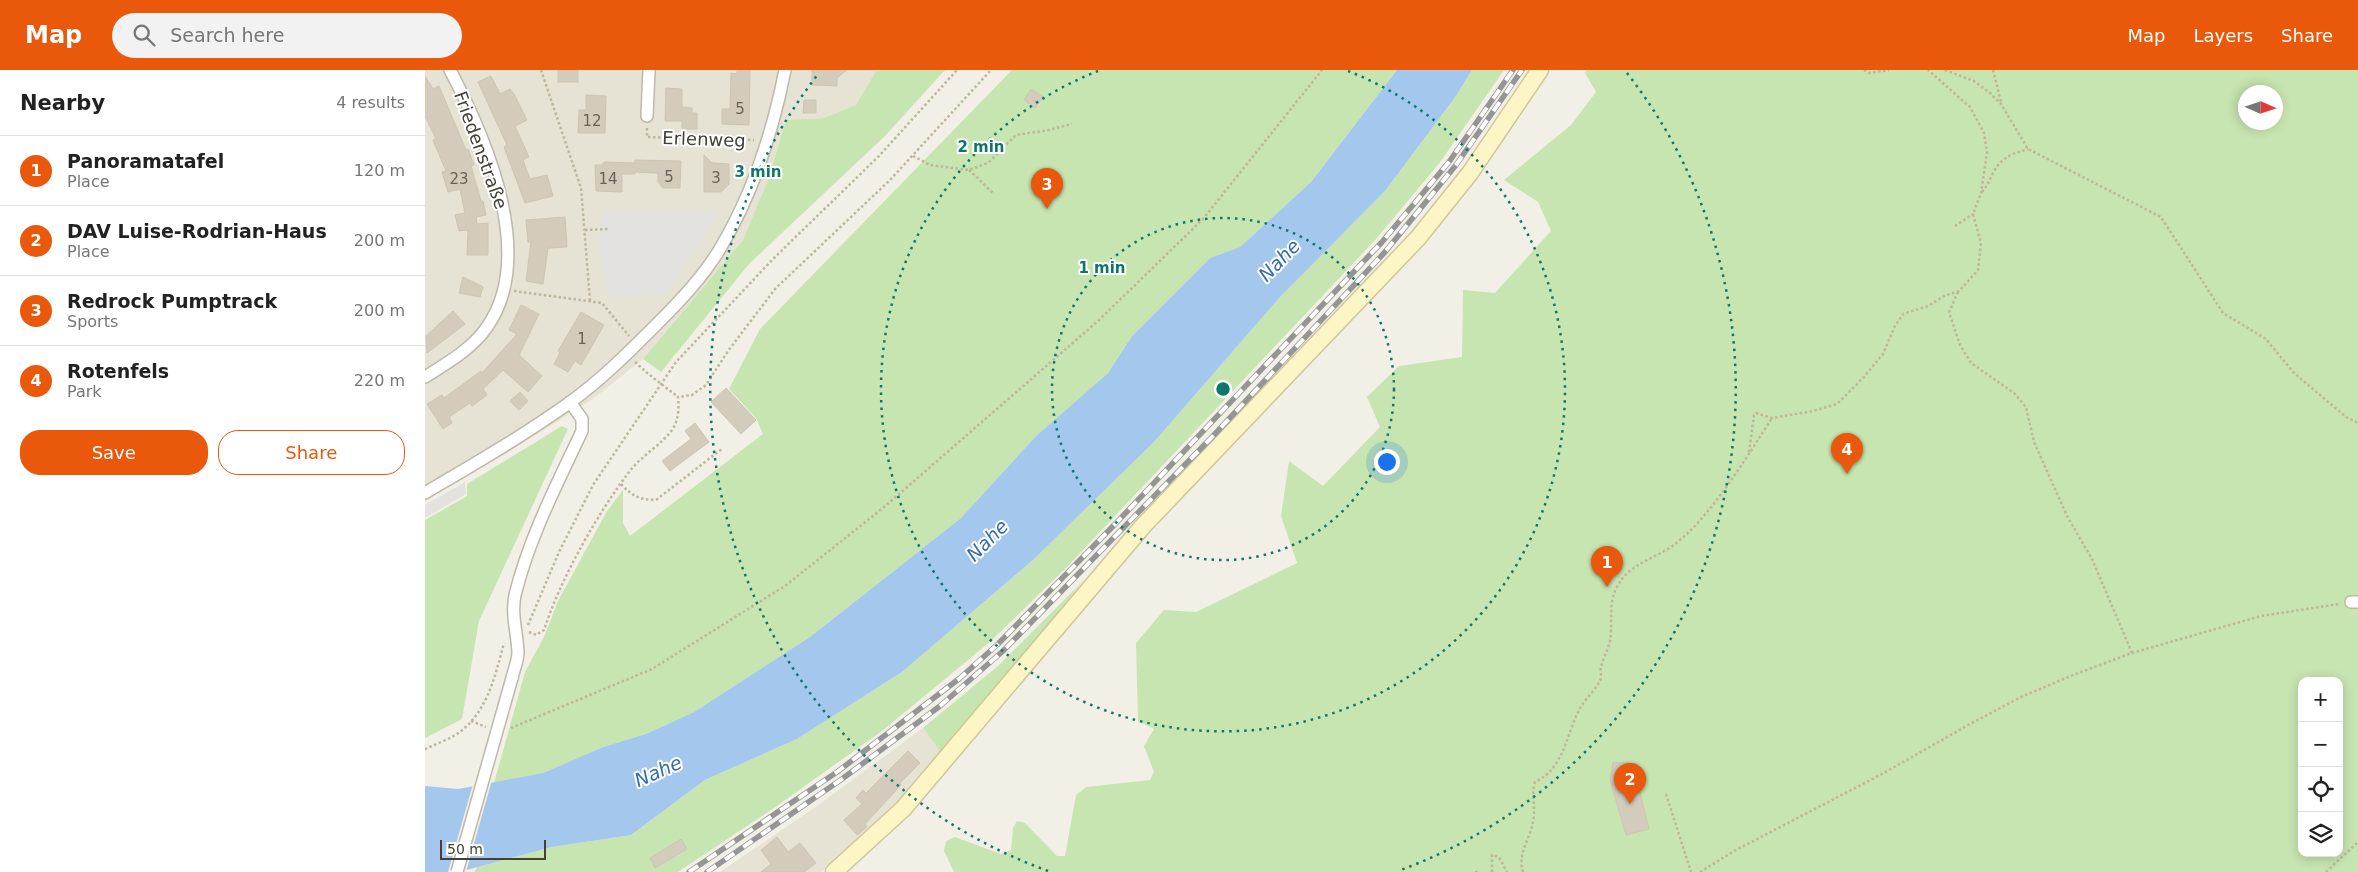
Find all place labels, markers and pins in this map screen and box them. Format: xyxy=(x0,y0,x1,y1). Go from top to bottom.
pin: 3 xyxy=(1031,168,1063,209)
centre of rings xyxy=(1214,380,1232,398)
pin: 4 xyxy=(1831,433,1863,474)
pin: 1 xyxy=(1591,546,1623,587)
pin: 2 xyxy=(1614,763,1646,804)

